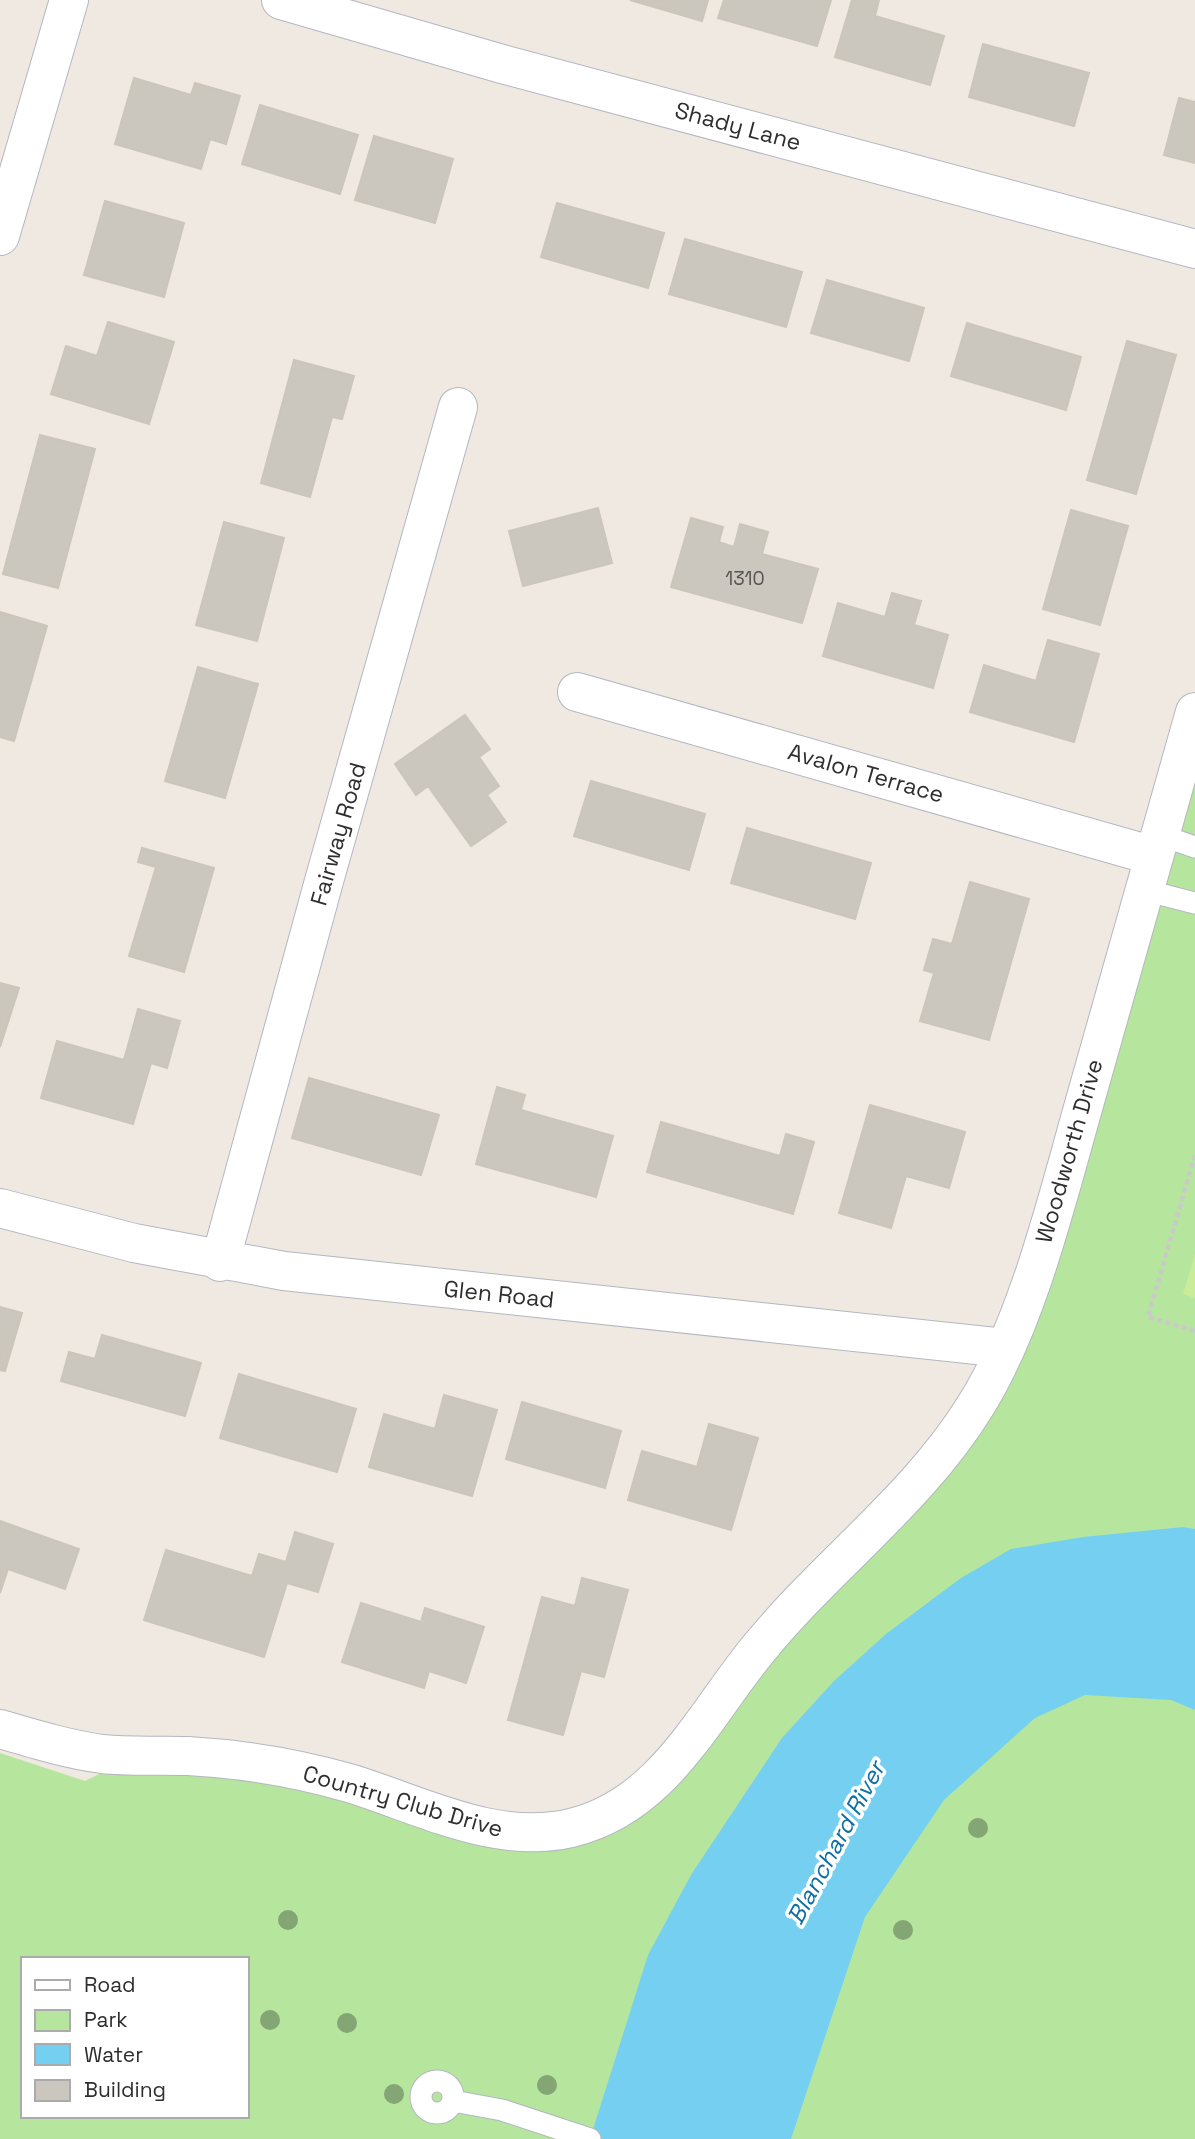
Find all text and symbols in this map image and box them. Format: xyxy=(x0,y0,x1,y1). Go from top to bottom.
street label: Shady Lane xyxy=(672,95,804,157)
house number: 1310 xyxy=(725,566,765,591)
street label: Avalon Terrace xyxy=(785,736,947,810)
street label: Fairway Road xyxy=(303,759,373,909)
street label: Woodworth Drive xyxy=(1028,1056,1110,1246)
street label: Glen Road xyxy=(442,1273,556,1315)
water label: Blanchard River xyxy=(780,1753,893,1930)
street label: Country Club Drive xyxy=(300,1758,506,1844)
legend xyxy=(21,1957,248,2118)
text: Road xyxy=(84,1971,136,1998)
text: Park xyxy=(84,2006,128,2033)
text: Water xyxy=(84,2041,143,2068)
text: Building xyxy=(84,2076,166,2103)

